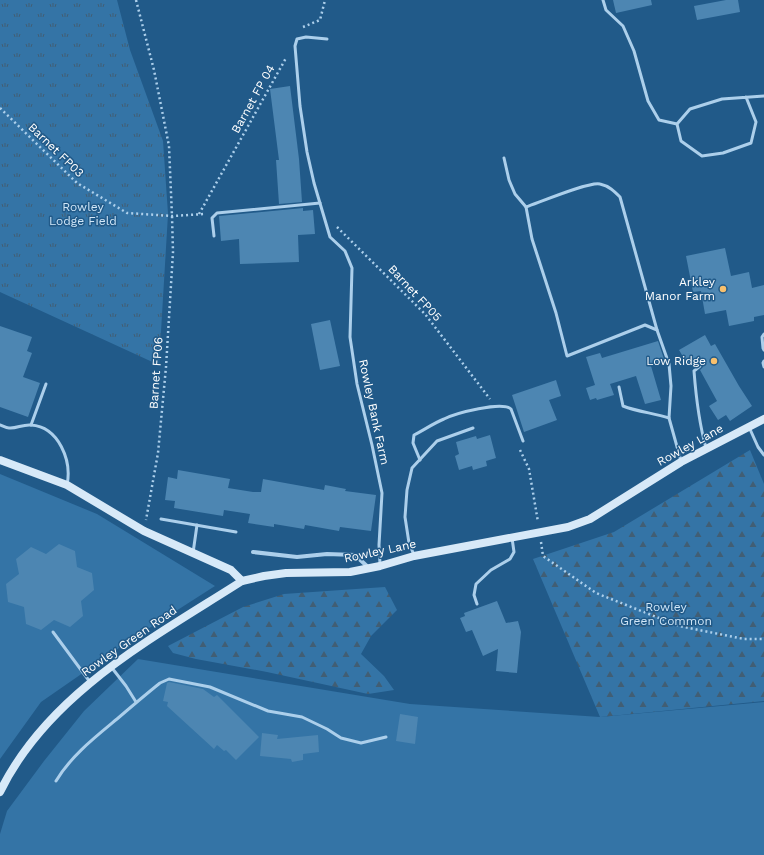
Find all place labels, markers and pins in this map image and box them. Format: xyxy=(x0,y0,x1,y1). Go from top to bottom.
place label: Arkley Manor Farm xyxy=(645,275,716,303)
marker: Arkley Manor Farm xyxy=(718,284,728,294)
place label: Low Ridge xyxy=(646,354,706,368)
marker: Low Ridge xyxy=(709,356,719,366)

